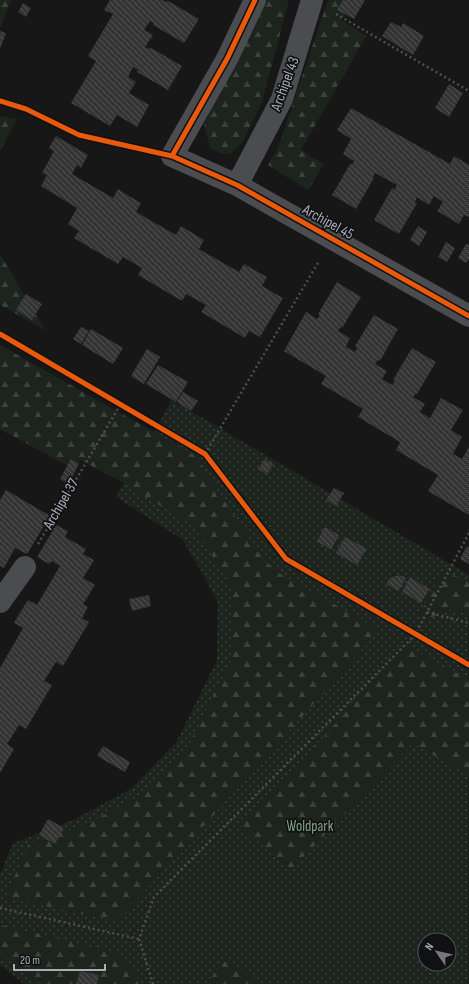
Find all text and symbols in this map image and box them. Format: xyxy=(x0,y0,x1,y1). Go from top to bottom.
street label: Archipel 43 xyxy=(266,54,304,115)
street label: Archipel 45 xyxy=(298,200,357,244)
street label: Archipel 37 xyxy=(38,475,83,534)
park label: Woldpark xyxy=(287,817,334,836)
north arrow xyxy=(417,932,457,972)
text: N xyxy=(422,941,436,953)
scale bar xyxy=(14,946,105,972)
text: 20 m xyxy=(20,953,40,968)

